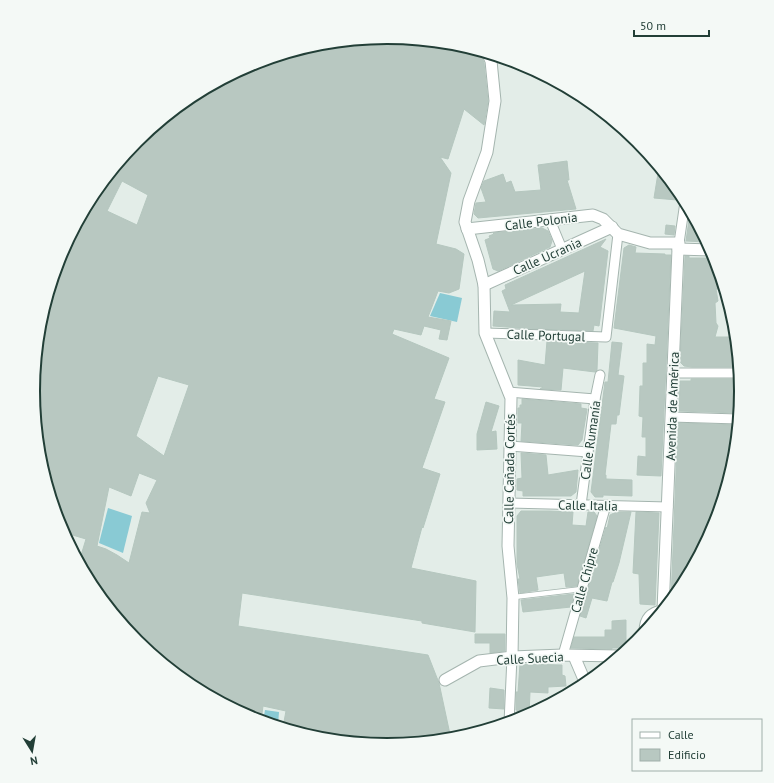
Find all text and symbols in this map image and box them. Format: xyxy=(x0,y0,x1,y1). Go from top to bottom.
scale bar xyxy=(634,12,709,38)
text: 50 m xyxy=(640,18,666,33)
street label: Calle Polonia xyxy=(504,209,578,234)
street label: Calle Ucrania xyxy=(510,234,584,279)
street label: Calle Portugal xyxy=(506,326,586,345)
street label: Avenida de América xyxy=(662,351,683,461)
street label: Calle Rumanía xyxy=(577,399,604,481)
street label: Calle Cañada Cortés xyxy=(500,414,519,524)
street label: Calle Italia xyxy=(558,496,618,515)
street label: Calle Chipre xyxy=(567,545,602,615)
street label: Calle Suecia xyxy=(496,648,564,669)
legend xyxy=(632,719,762,771)
text: Calle xyxy=(668,727,694,742)
north arrow xyxy=(12,731,52,771)
text: Edificio xyxy=(668,747,706,762)
text: N xyxy=(29,753,39,768)

